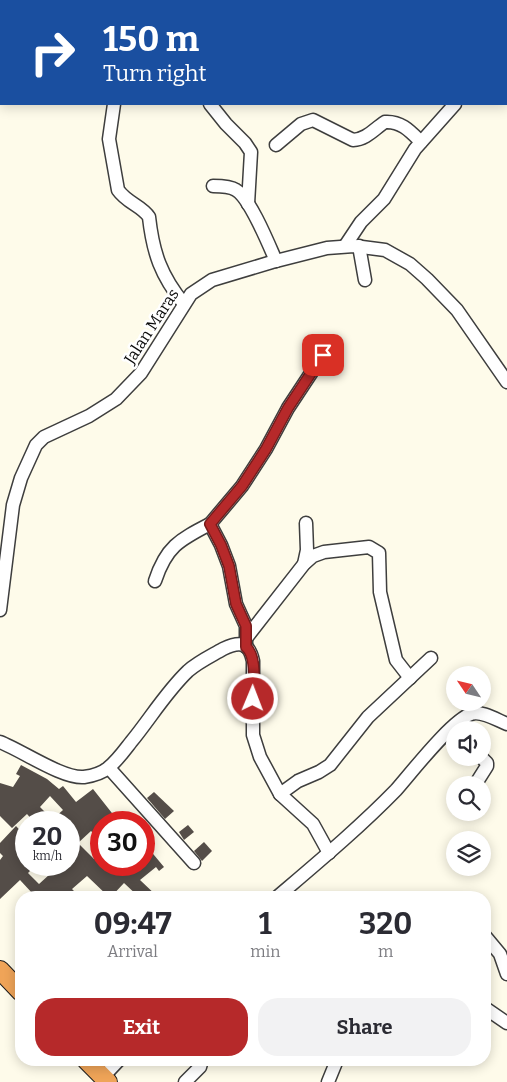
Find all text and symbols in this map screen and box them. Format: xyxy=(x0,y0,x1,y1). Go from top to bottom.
text: 150 m xyxy=(103,18,199,60)
icon: right xyxy=(20,20,85,85)
text: Turn right xyxy=(103,60,206,87)
street label: Jalan Maras xyxy=(120,285,183,368)
pin xyxy=(302,334,344,376)
icon: arrive xyxy=(309,341,337,369)
north arrow xyxy=(446,666,491,711)
map controls xyxy=(446,666,491,876)
position arrow xyxy=(226,672,278,724)
button: sound xyxy=(446,721,491,766)
button: search xyxy=(446,776,491,821)
speed limit sign: 30 xyxy=(90,811,155,876)
text: 20 xyxy=(33,822,62,852)
button: layers xyxy=(446,831,491,876)
text: km/h xyxy=(33,849,62,863)
text: 09:47 xyxy=(94,906,172,942)
text: 1 xyxy=(259,906,272,942)
text: 320 xyxy=(359,906,412,942)
text: Arrival xyxy=(107,942,158,961)
text: min xyxy=(250,942,280,961)
text: m xyxy=(378,942,393,961)
button: Exit xyxy=(35,998,248,1056)
button: Share xyxy=(258,998,471,1056)

